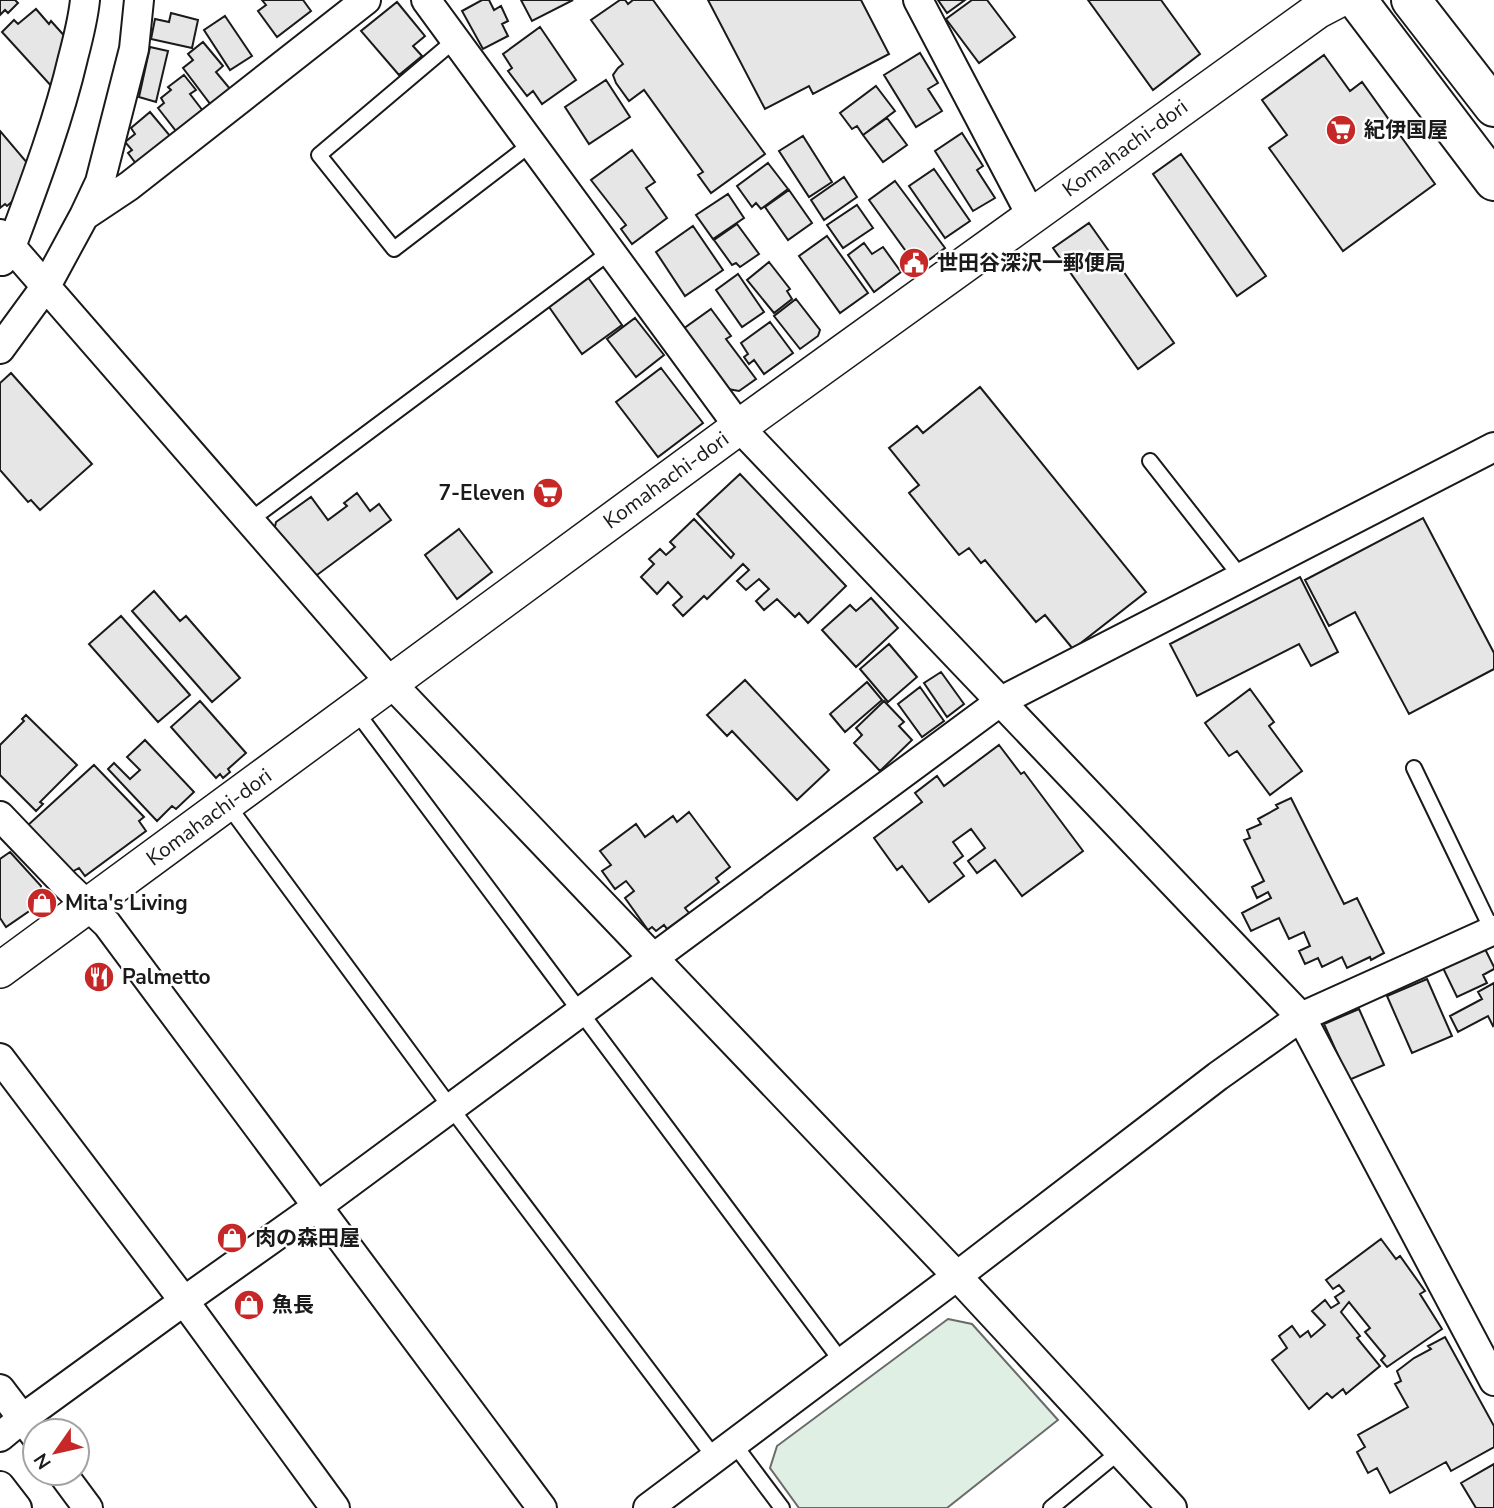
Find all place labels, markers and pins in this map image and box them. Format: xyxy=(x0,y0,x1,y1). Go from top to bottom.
supermarket icon: 紀伊国屋 xyxy=(1324,113,1358,147)
place label: 紀伊国屋 xyxy=(1364,116,1448,144)
public building icon: 世田谷深沢一郵便局 xyxy=(897,246,931,280)
place label: 世田谷深沢一郵便局 xyxy=(937,249,1126,277)
supermarket icon: 7-Eleven xyxy=(531,476,565,510)
place label: 7-Eleven xyxy=(438,479,525,507)
shop icon: Mita's Living xyxy=(25,886,59,920)
place label: Mita's Living xyxy=(65,889,188,917)
restaurant icon: Palmetto xyxy=(82,960,116,994)
place label: Palmetto xyxy=(122,963,211,991)
shop icon: 肉の森田屋 xyxy=(215,1221,249,1255)
place label: 肉の森田屋 xyxy=(255,1224,360,1252)
shop icon: 魚長 xyxy=(232,1288,266,1322)
place label: 魚長 xyxy=(272,1291,314,1319)

